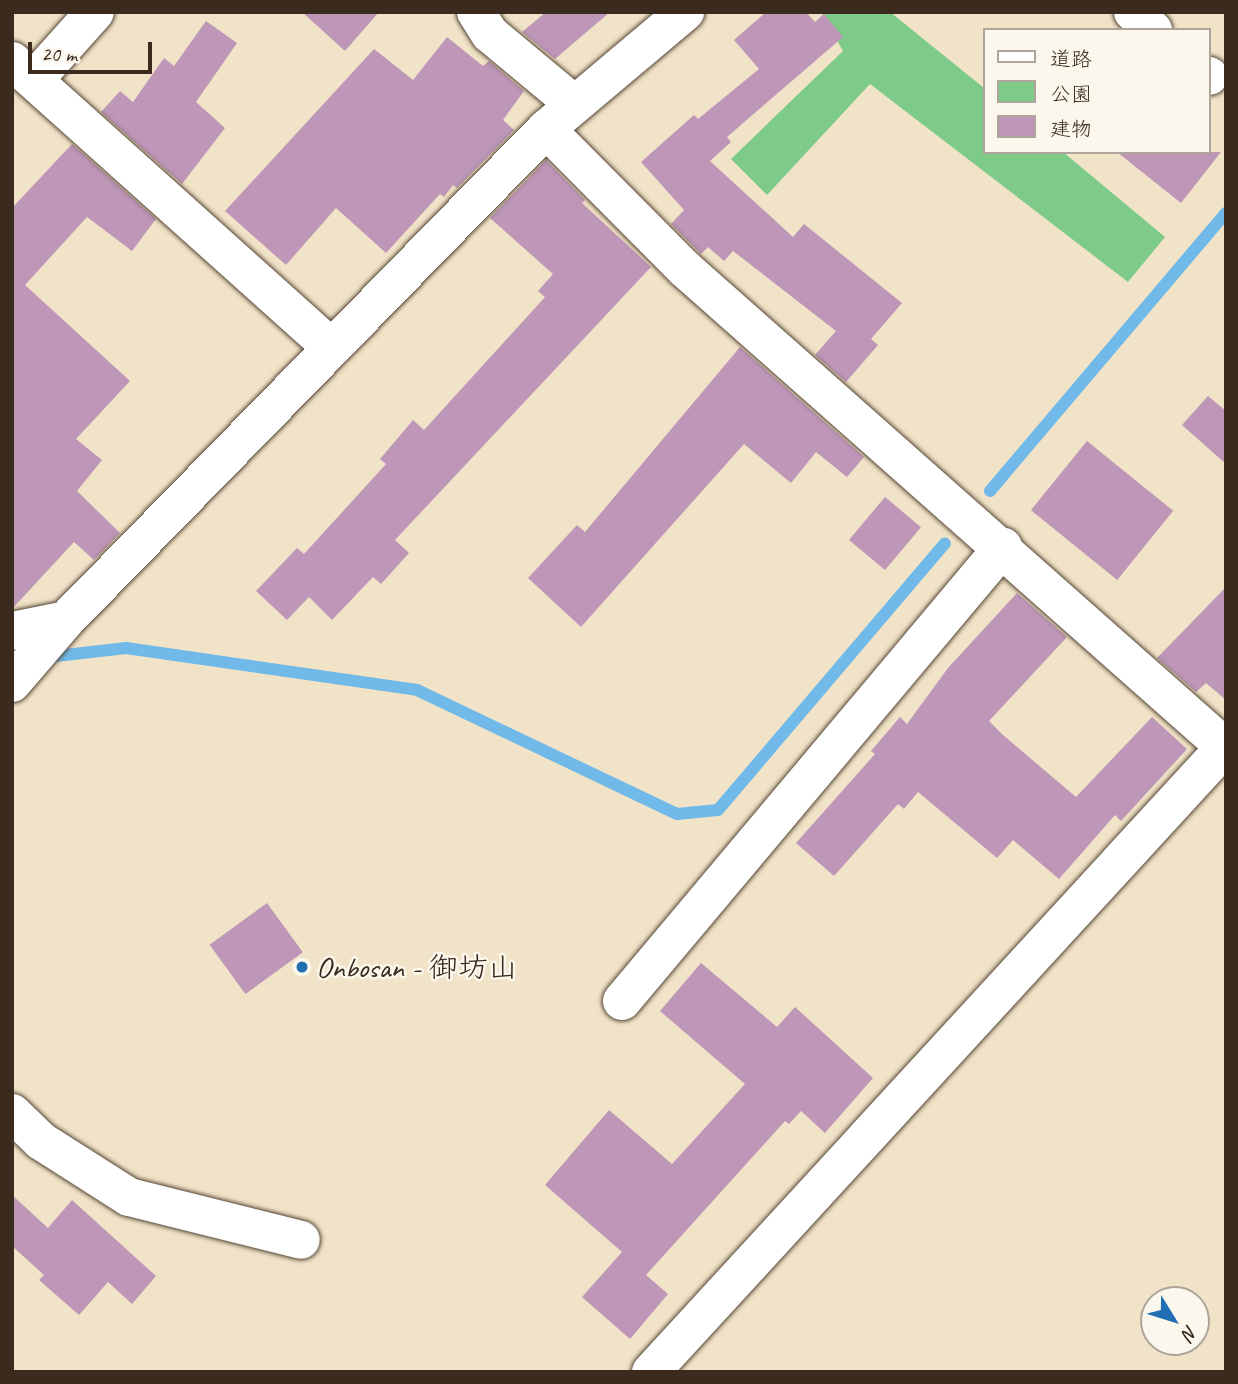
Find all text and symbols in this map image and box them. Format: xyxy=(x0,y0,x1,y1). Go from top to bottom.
scale bar xyxy=(32,28,156,72)
legend xyxy=(982,28,1210,154)
text: 20 m xyxy=(41,41,77,67)
text: 道路 xyxy=(1050,46,1092,72)
text: 公園 xyxy=(1050,81,1092,107)
text: 建物 xyxy=(1050,116,1092,142)
place label: Onbosan - 御坊山 xyxy=(316,949,518,985)
marker: Onbosan - 御坊山 xyxy=(294,959,310,975)
north arrow xyxy=(1140,1286,1210,1356)
text: N xyxy=(1177,1321,1203,1345)

